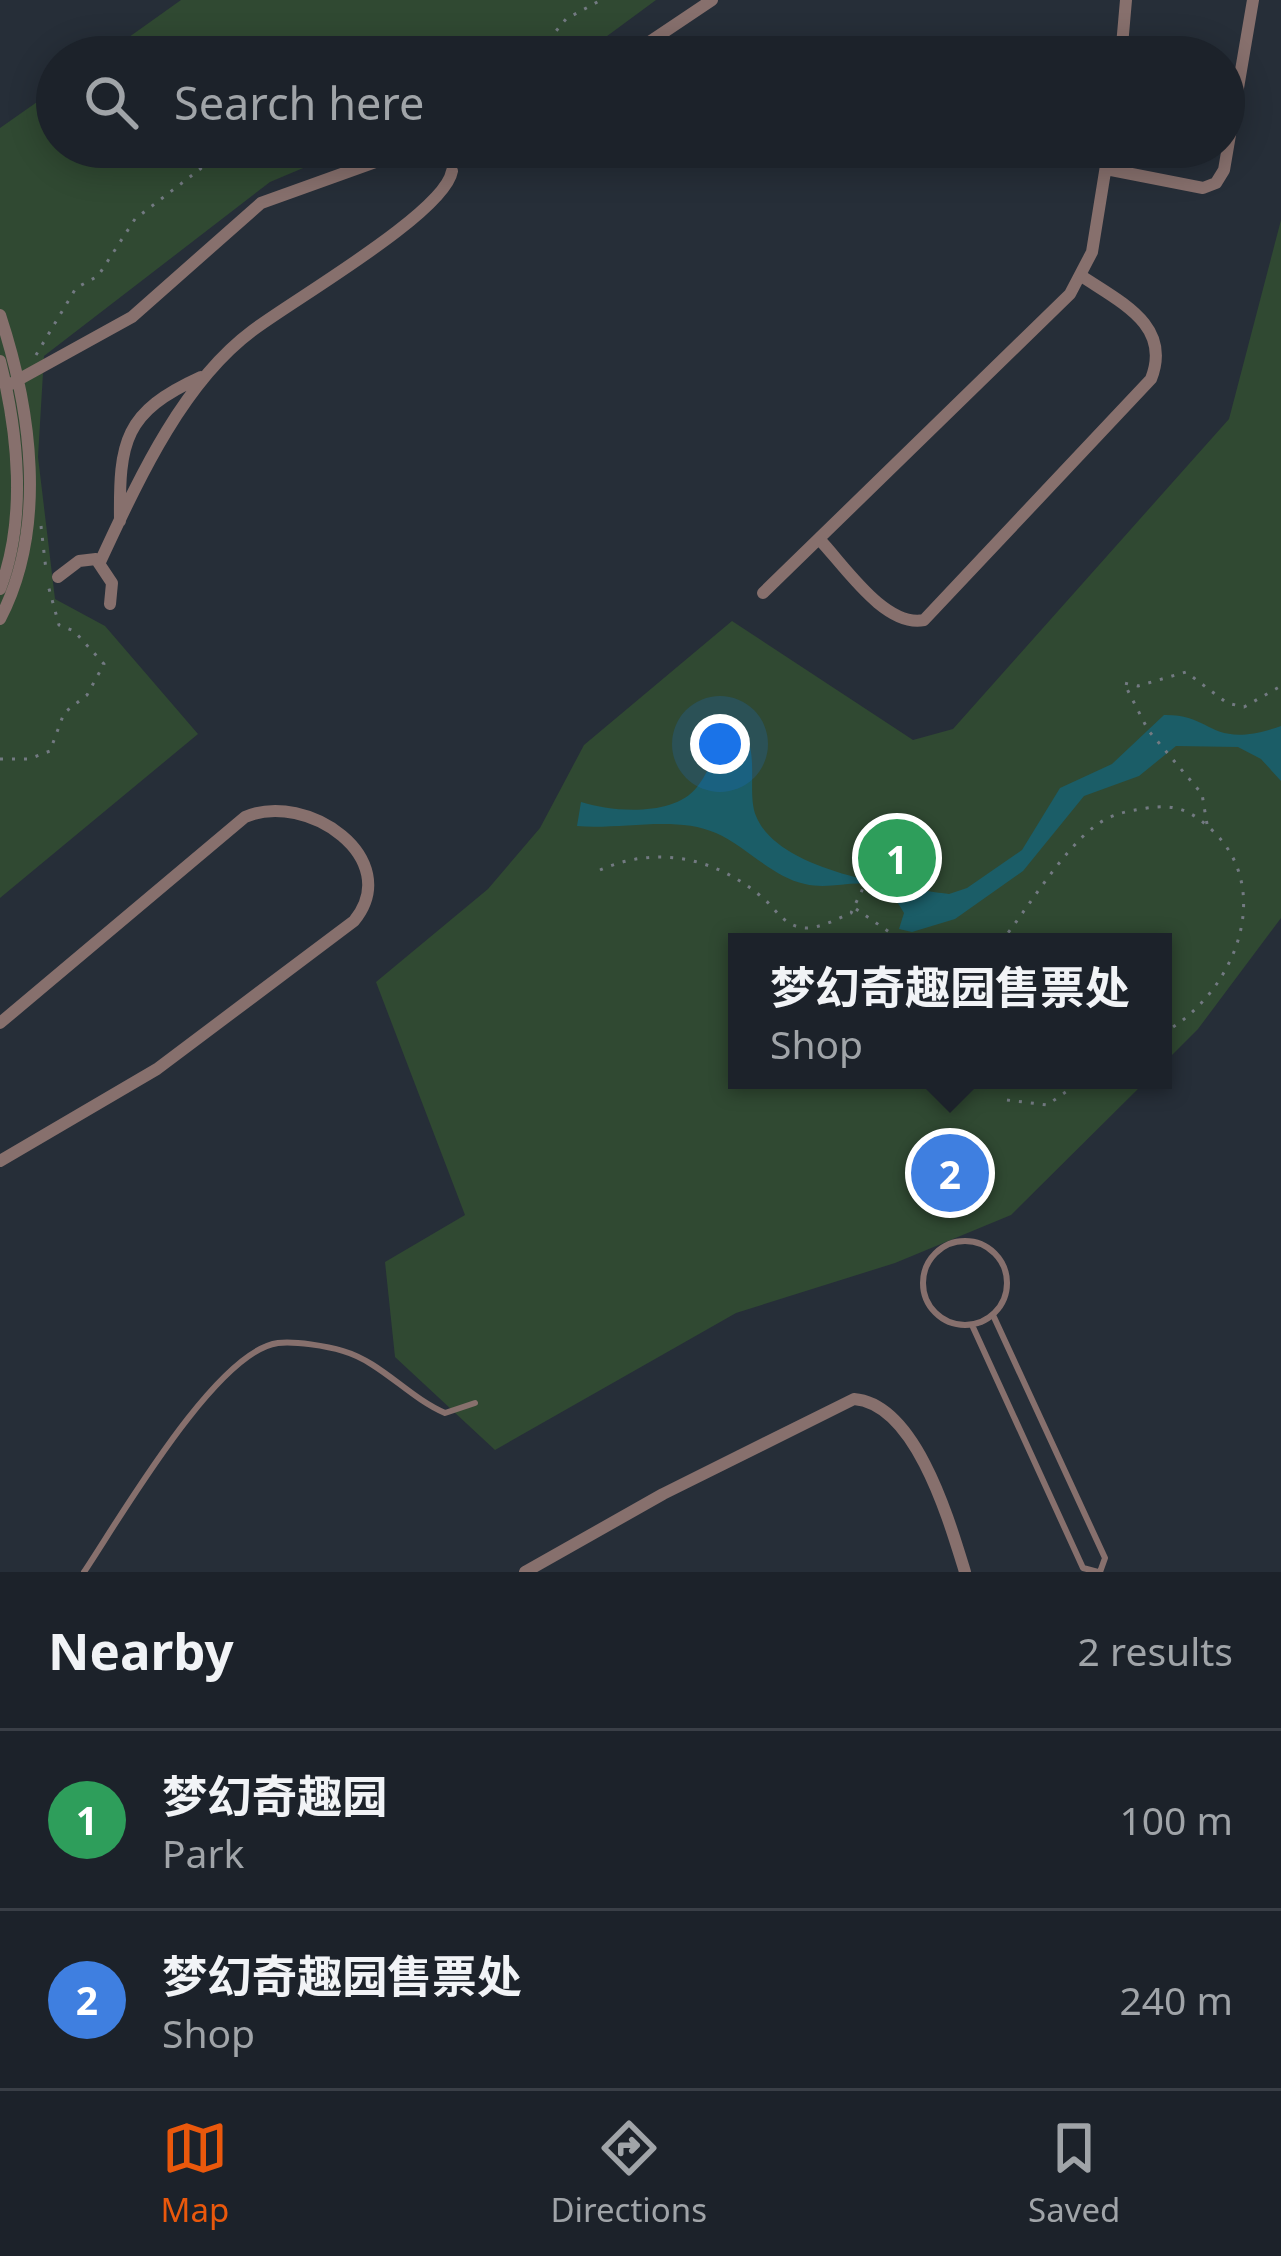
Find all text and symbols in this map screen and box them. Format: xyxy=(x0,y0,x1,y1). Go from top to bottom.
search box xyxy=(36,36,1245,168)
icon: search xyxy=(78,69,144,135)
text: Search here xyxy=(174,72,424,133)
your location xyxy=(690,714,750,774)
pin: 1 xyxy=(858,813,936,903)
popup xyxy=(728,933,1172,1089)
text: 梦幻奇趣园售票处 xyxy=(770,956,1130,1017)
text: Shop xyxy=(770,1017,863,1070)
pin: 2 xyxy=(911,1128,989,1218)
text: Nearby xyxy=(48,1615,234,1685)
text: 2 results xyxy=(1078,1624,1233,1677)
text: 梦幻奇趣园 xyxy=(162,1765,387,1826)
text: 1 xyxy=(76,1793,98,1846)
text: 100 m xyxy=(1119,1793,1233,1846)
text: Park xyxy=(162,1826,244,1879)
text: 梦幻奇趣园售票处 xyxy=(162,1945,522,2006)
text: 2 xyxy=(76,1973,98,2026)
text: 240 m xyxy=(1119,1973,1233,2026)
text: Shop xyxy=(162,2006,255,2059)
tab: Map xyxy=(161,2115,229,2232)
tab: Directions xyxy=(550,2115,707,2232)
tab: Saved xyxy=(1028,2115,1120,2232)

